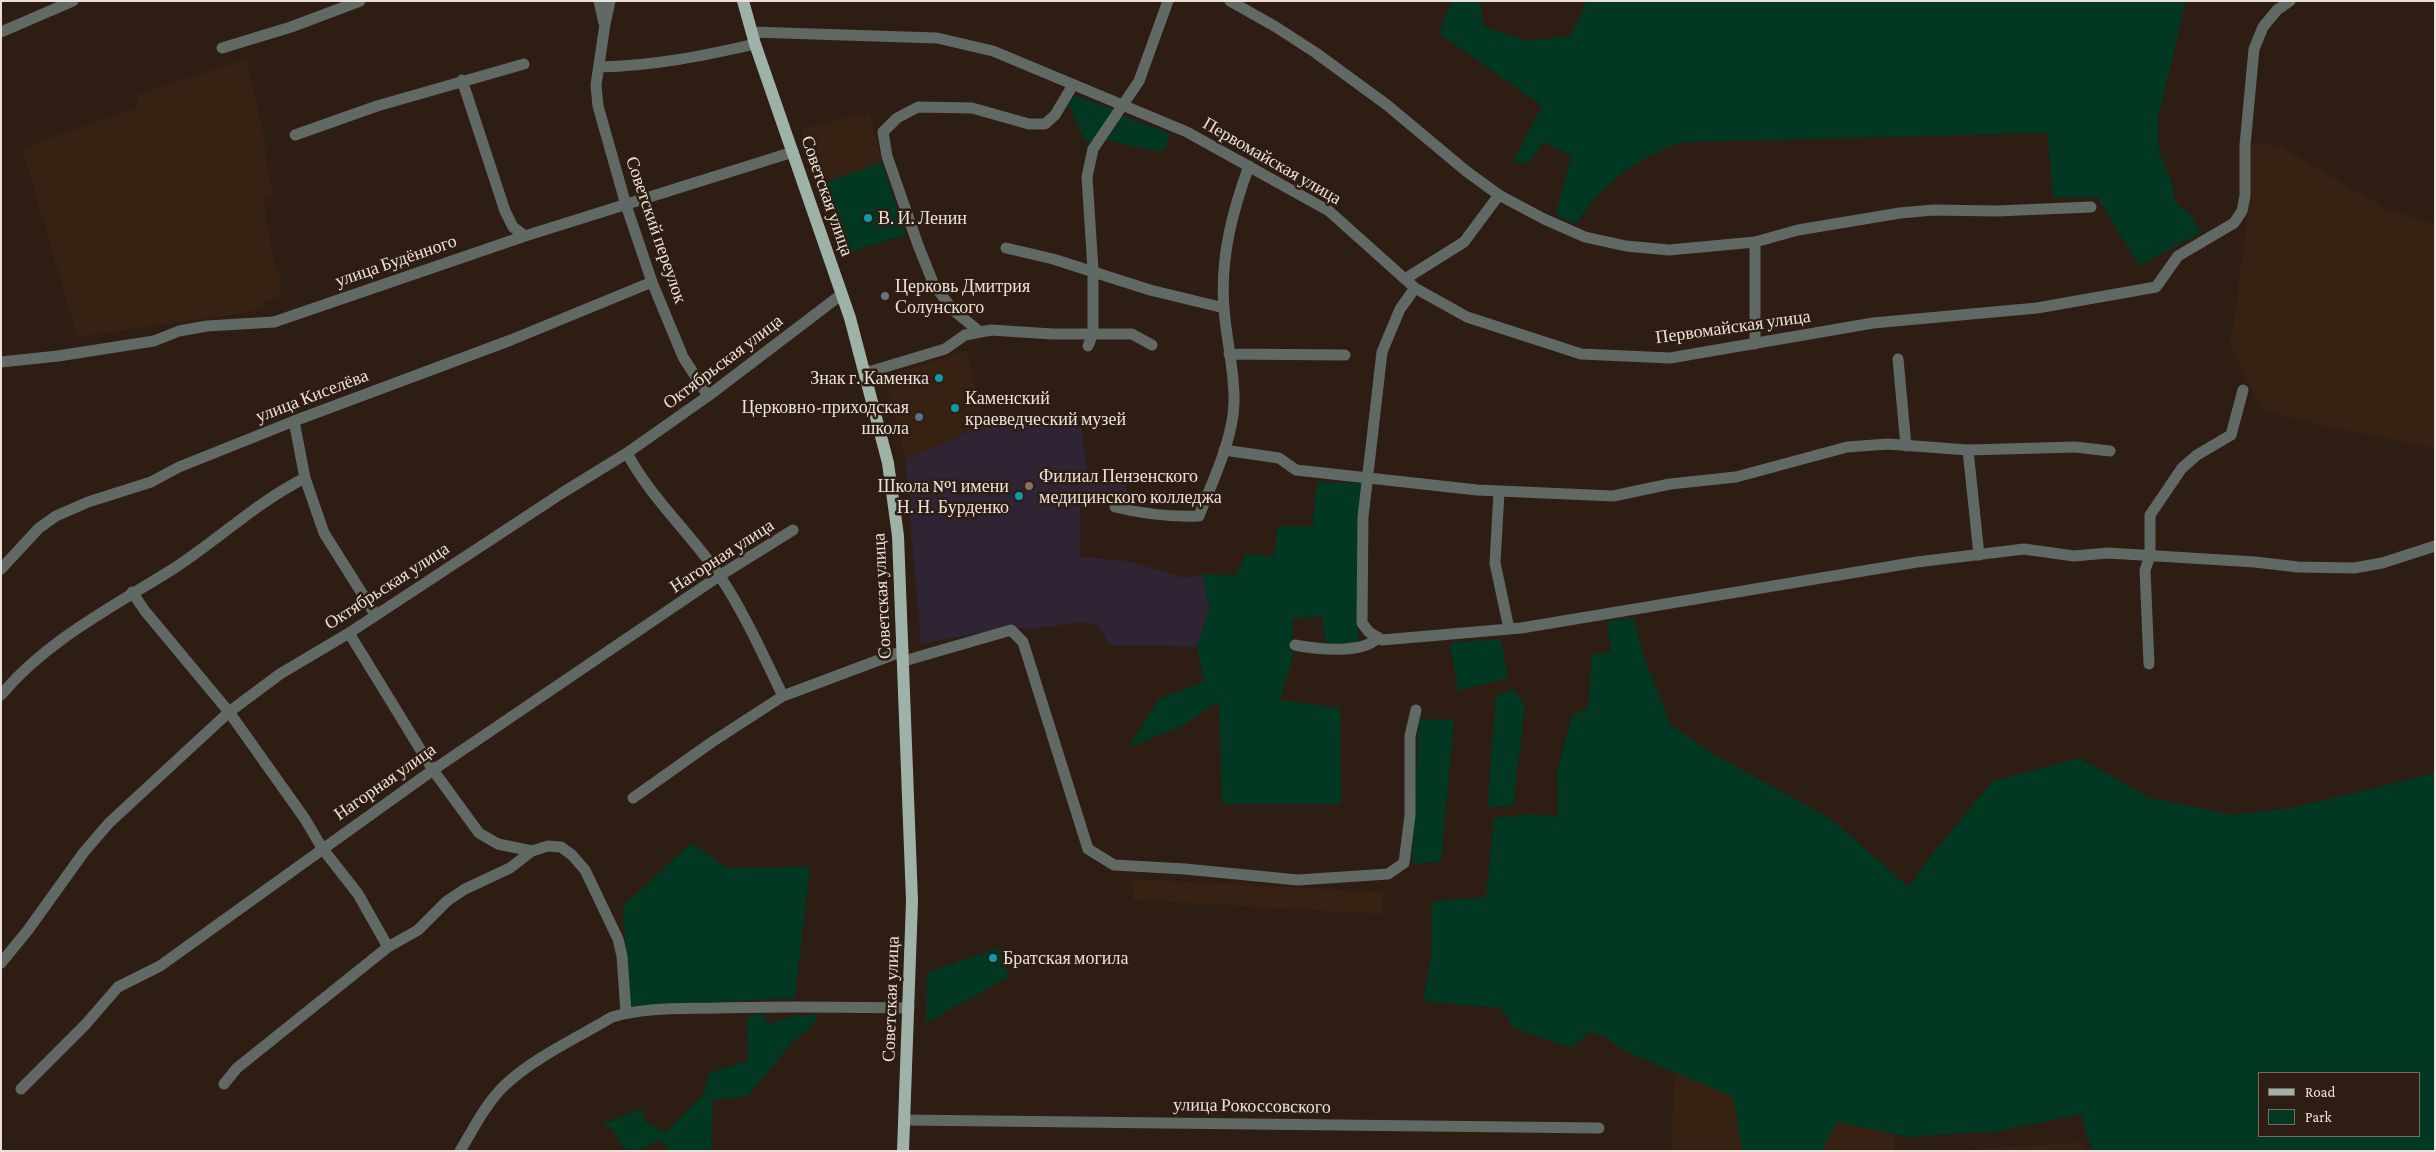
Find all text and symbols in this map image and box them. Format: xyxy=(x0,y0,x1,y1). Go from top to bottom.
street label: Первомайская улица xyxy=(1199,113,1345,209)
street label: Советская улица xyxy=(796,133,858,259)
street label: Советский переулок xyxy=(621,154,691,306)
place label: В. И. Ленин xyxy=(878,207,967,229)
marker: В. И. Ленин xyxy=(862,212,874,224)
street label: улица Будённого xyxy=(332,230,460,292)
place label: Церковь Дмитрия Солунского xyxy=(895,275,1030,318)
marker: Церковь Дмитрия Солунского xyxy=(879,290,891,302)
street label: Первомайская улица xyxy=(1654,305,1812,349)
street label: Октябрьская улица xyxy=(659,310,787,414)
street label: улица Киселёва xyxy=(253,365,371,427)
place label: Знак г. Каменка xyxy=(810,367,929,389)
marker: Знак г. Каменка xyxy=(933,372,945,384)
place label: Каменский краеведческий музей xyxy=(965,387,1126,429)
place label: Церковно-приходская школа xyxy=(742,396,909,438)
marker: Каменский краеведческий музей xyxy=(949,402,961,414)
marker: Церковно-приходская школа xyxy=(913,411,925,423)
place label: Филиал Пензенского медицинского колледжа xyxy=(1039,465,1222,508)
place label: Школа №1 имени Н. Н. Бурденко xyxy=(877,475,1009,518)
marker: Филиал Пензенского медицинского колледжа xyxy=(1023,480,1035,492)
marker: Школа №1 имени Н. Н. Бурденко xyxy=(1013,490,1025,502)
street label: Нагорная улица xyxy=(666,514,778,598)
street label: Советская улица xyxy=(868,533,896,659)
street label: Октябрьская улица xyxy=(321,538,453,634)
street label: Нагорная улица xyxy=(330,739,440,825)
street label: Советская улица xyxy=(878,936,904,1062)
place label: Братская могила xyxy=(1003,947,1128,969)
marker: Братская могила xyxy=(987,952,999,964)
legend xyxy=(2258,1072,2421,1137)
text: Road xyxy=(2305,1084,2335,1100)
street label: улица Рокоссовского xyxy=(1173,1094,1331,1118)
text: Park xyxy=(2305,1109,2332,1125)

